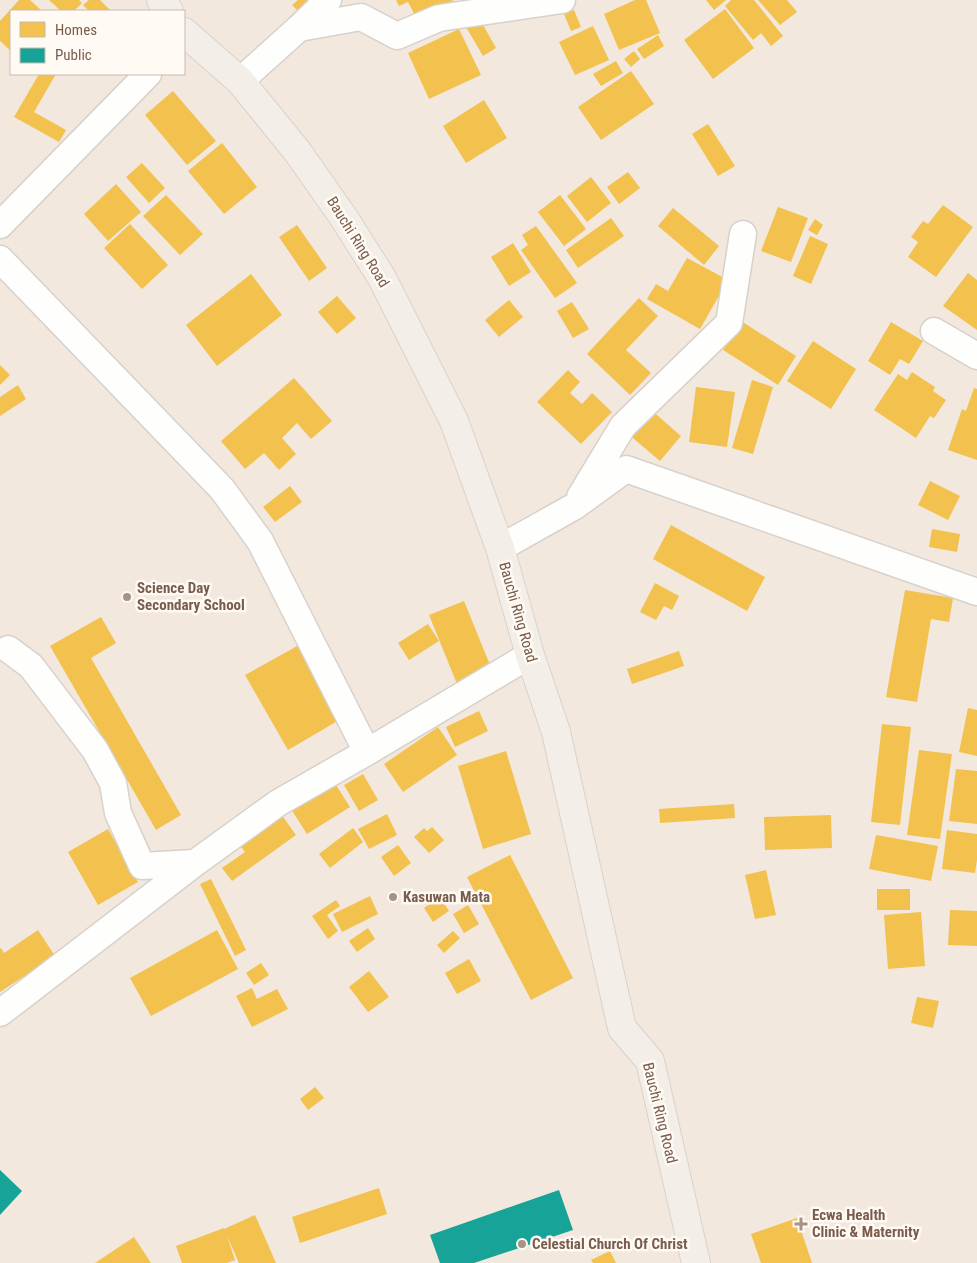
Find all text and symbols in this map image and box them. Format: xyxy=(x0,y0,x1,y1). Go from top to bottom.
legend xyxy=(10,10,185,75)
text: Homes xyxy=(55,21,97,39)
text: Public xyxy=(55,46,92,64)
street label: Bauchi Ring Road xyxy=(323,193,393,291)
street label: Bauchi Ring Road xyxy=(495,560,541,664)
place label: Science Day Secondary School xyxy=(137,579,245,614)
marker: Science Day Secondary School xyxy=(121,591,133,603)
place label: Kasuwan Mata xyxy=(403,888,490,906)
marker: Kasuwan Mata xyxy=(387,891,399,903)
street label: Bauchi Ring Road xyxy=(639,1061,681,1165)
place label: Ecwa Health Clinic & Maternity xyxy=(812,1206,920,1241)
marker: Ecwa Health Clinic & Maternity xyxy=(794,1217,808,1231)
place label: Celestial Church Of Christ xyxy=(532,1235,688,1253)
marker: Celestial Church Of Christ xyxy=(516,1238,528,1250)

